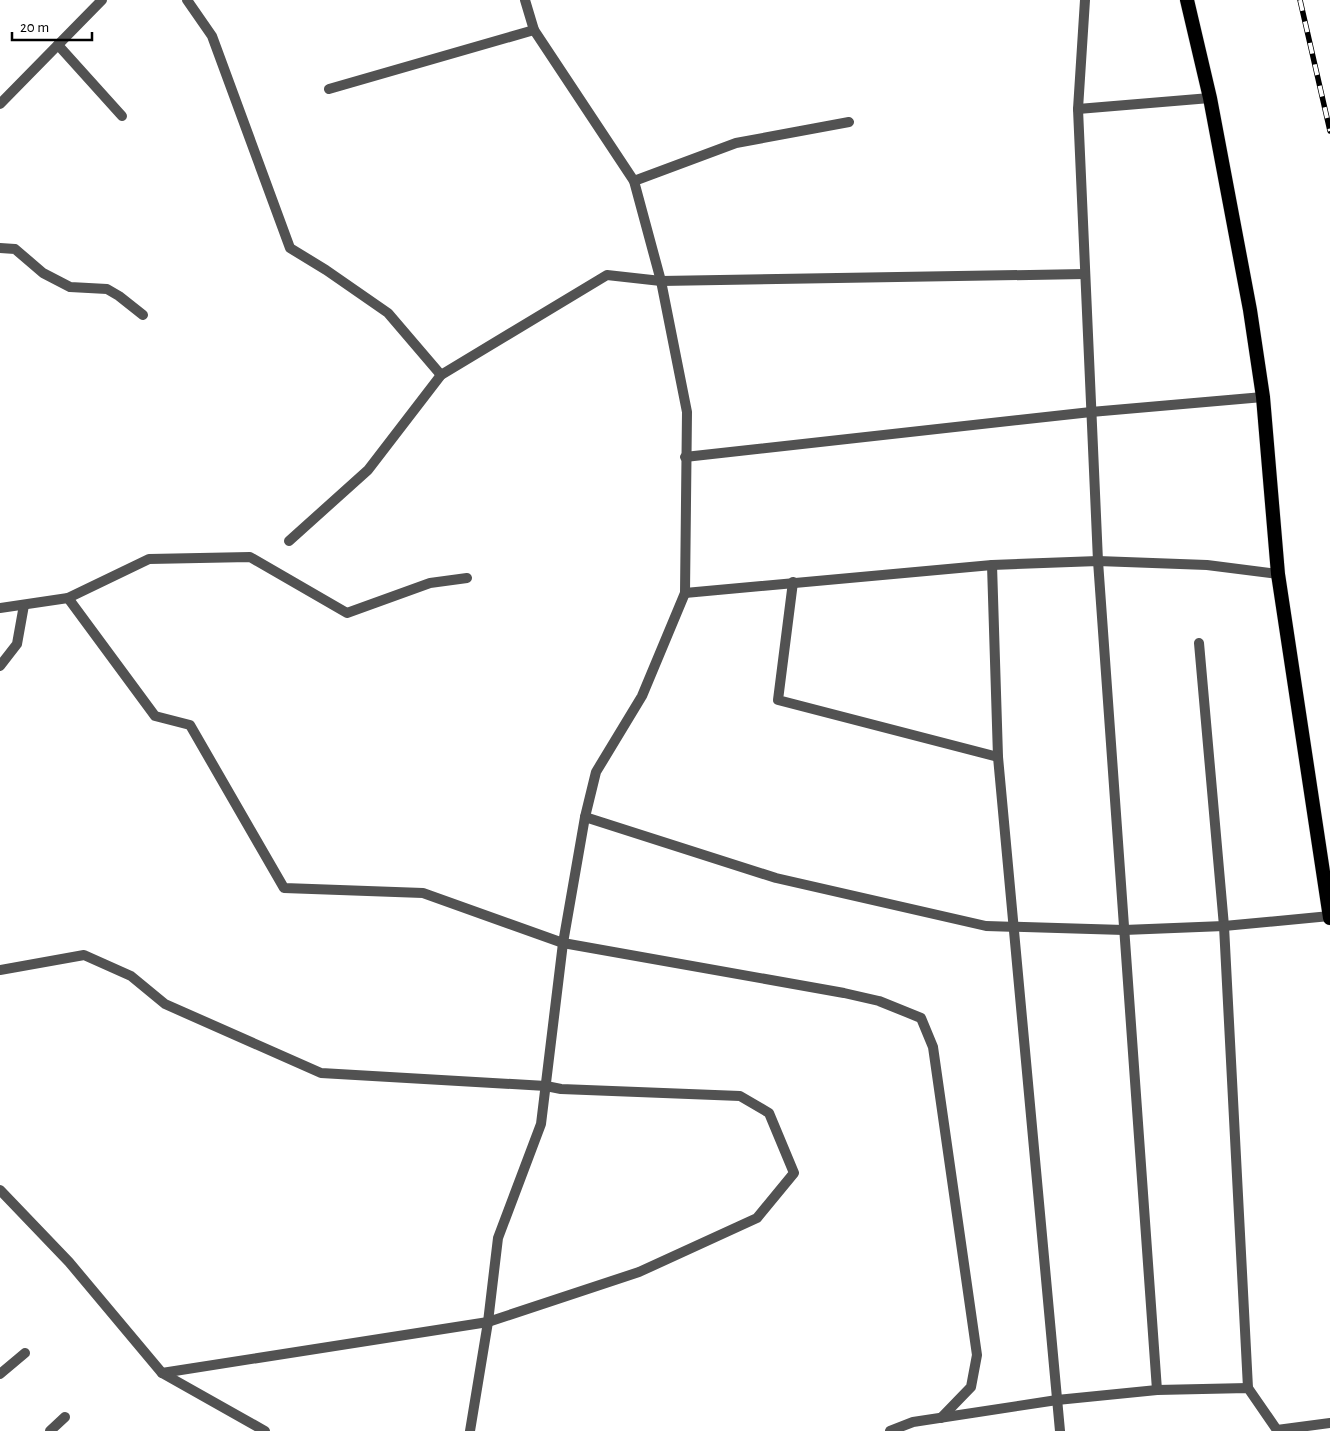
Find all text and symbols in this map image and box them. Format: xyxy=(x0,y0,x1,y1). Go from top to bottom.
scale bar xyxy=(12,10,92,42)
text: 20 m xyxy=(20,20,49,35)

